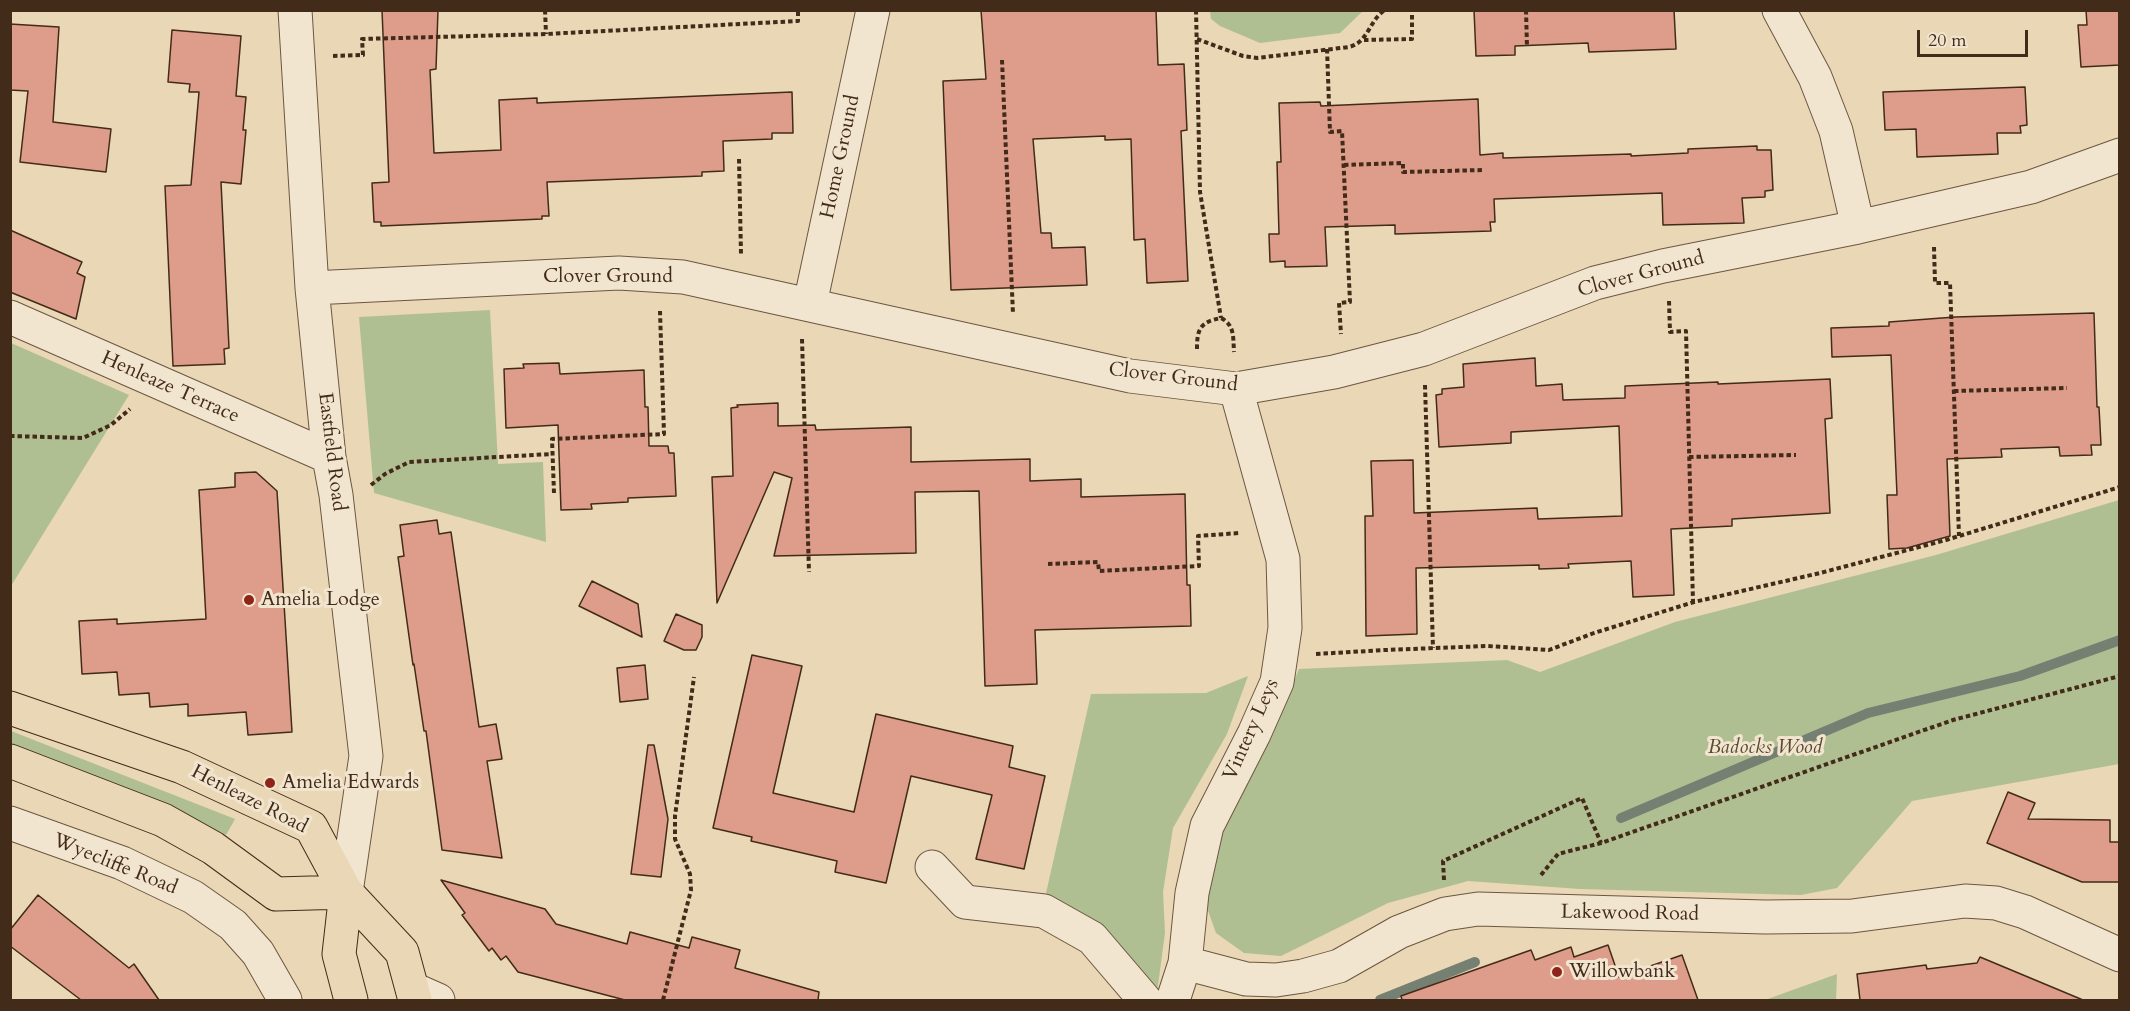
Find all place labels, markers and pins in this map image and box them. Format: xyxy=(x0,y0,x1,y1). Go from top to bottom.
place label: Amelia Lodge xyxy=(261,588,380,612)
marker: Amelia Lodge xyxy=(242,593,256,607)
place label: Amelia Edwards xyxy=(282,771,419,795)
marker: Amelia Edwards xyxy=(263,776,277,790)
place label: Willowbank xyxy=(1569,960,1675,984)
marker: Willowbank xyxy=(1550,965,1564,979)

